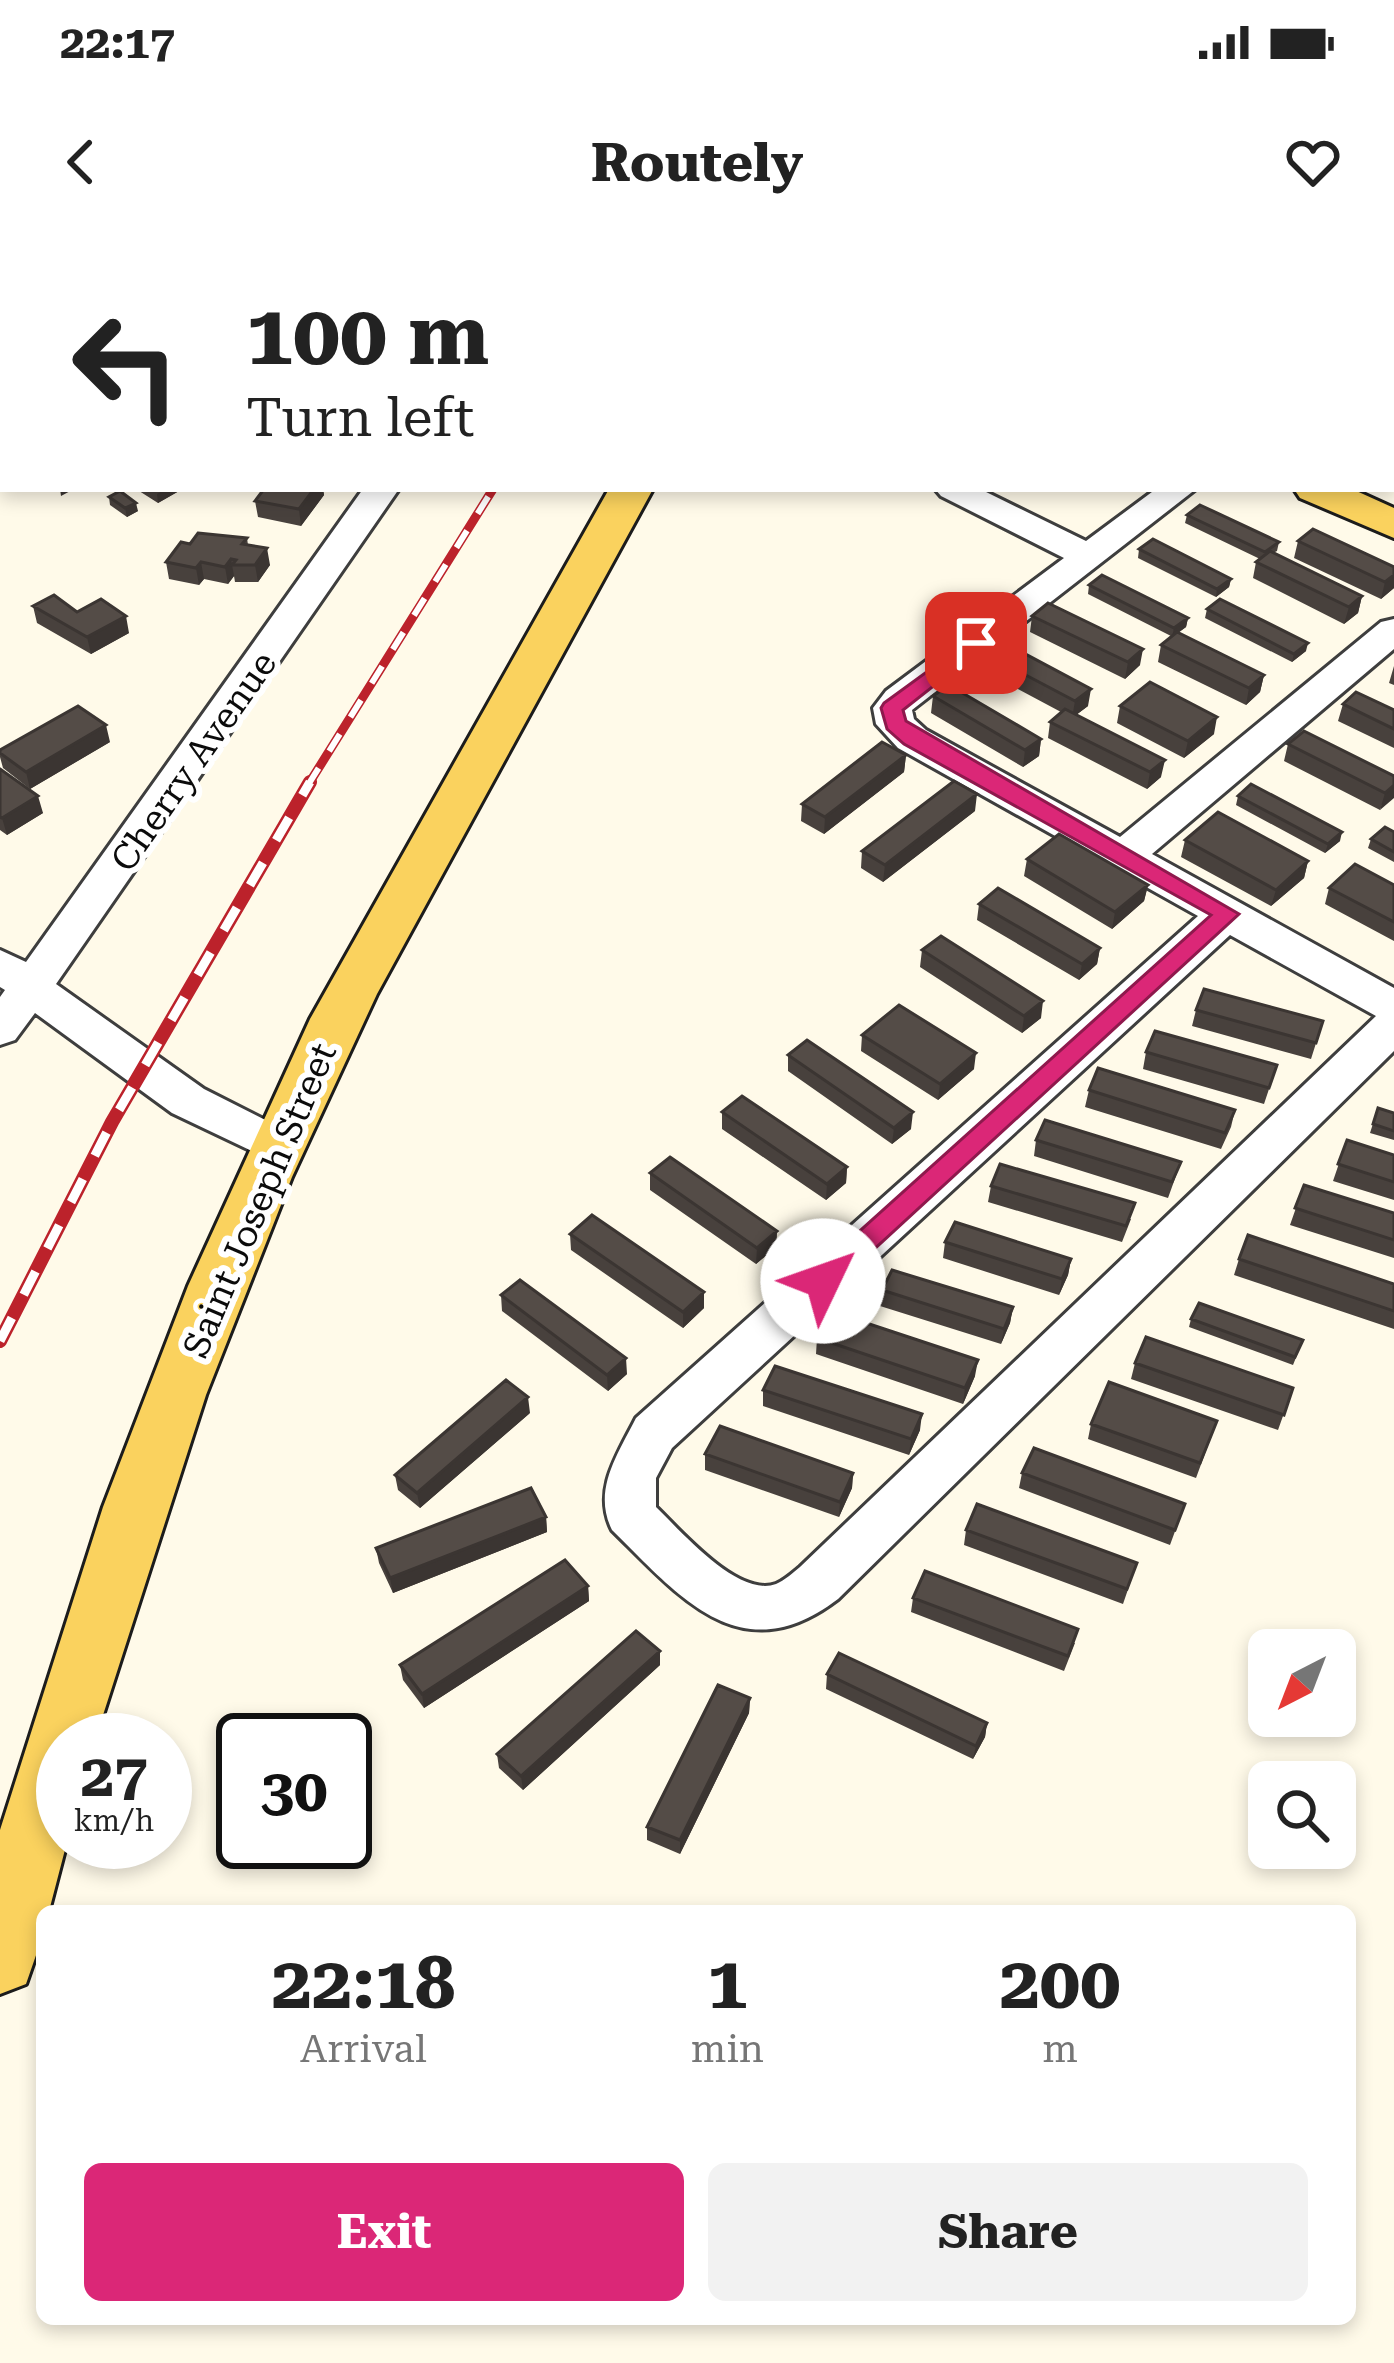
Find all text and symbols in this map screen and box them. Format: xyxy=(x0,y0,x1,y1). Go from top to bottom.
text: 22:17 xyxy=(60,16,175,69)
icon: back xyxy=(48,129,114,195)
icon: heart xyxy=(1280,129,1346,195)
text: Routely xyxy=(591,131,803,194)
text: 100 m xyxy=(246,286,489,384)
icon: left xyxy=(48,288,204,444)
text: Turn left xyxy=(246,386,474,449)
pin xyxy=(925,592,1027,694)
icon: arrive xyxy=(943,610,1009,676)
street label: Cherry Avenue xyxy=(102,644,285,880)
street label: Saint Joseph Street xyxy=(175,1037,345,1364)
position arrow xyxy=(760,1218,886,1344)
north arrow xyxy=(1248,1629,1356,1737)
map controls xyxy=(1248,1629,1356,1869)
speed limit sign: 30 xyxy=(216,1713,372,1869)
text: 27 xyxy=(80,1740,148,1811)
button: search xyxy=(1248,1761,1356,1869)
text: km/h xyxy=(74,1803,154,1838)
text: 22:18 xyxy=(272,1941,455,2026)
text: 1 xyxy=(707,1941,748,2026)
text: 200 xyxy=(1000,1941,1120,2026)
text: Arrival xyxy=(300,2026,427,2072)
text: min xyxy=(691,2026,764,2072)
text: m xyxy=(1042,2026,1078,2072)
button: Exit xyxy=(84,2163,684,2301)
button: Share xyxy=(708,2163,1308,2301)

